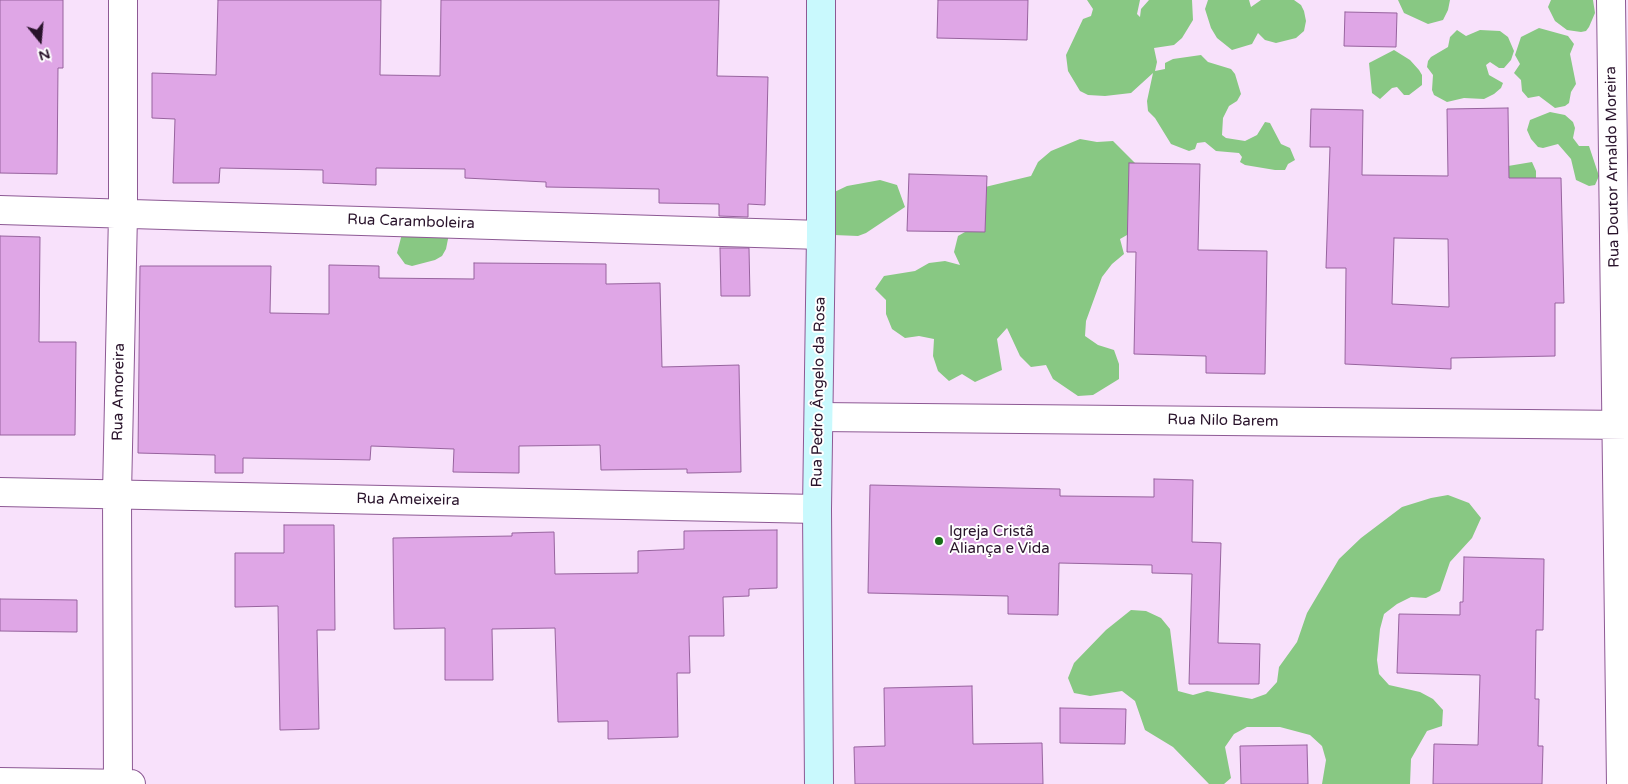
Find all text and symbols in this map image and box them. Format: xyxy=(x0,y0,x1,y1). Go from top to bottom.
north arrow xyxy=(15,15,65,65)
text: N xyxy=(37,45,52,65)
street label: Rua Doutor Arnaldo Moreira xyxy=(1602,66,1624,268)
street label: Rua Caramboleira xyxy=(347,211,475,233)
street label: Rua Pedro Ângelo da Rosa xyxy=(808,297,830,487)
street label: Rua Amoreira xyxy=(109,343,129,441)
street label: Rua Nilo Barem xyxy=(1167,411,1279,431)
street label: Rua Ameixeira xyxy=(356,490,460,510)
place label: Igreja Cristã Aliança e Vida xyxy=(949,523,1050,558)
marker: Igreja Cristã Aliança e Vida xyxy=(933,535,945,547)

